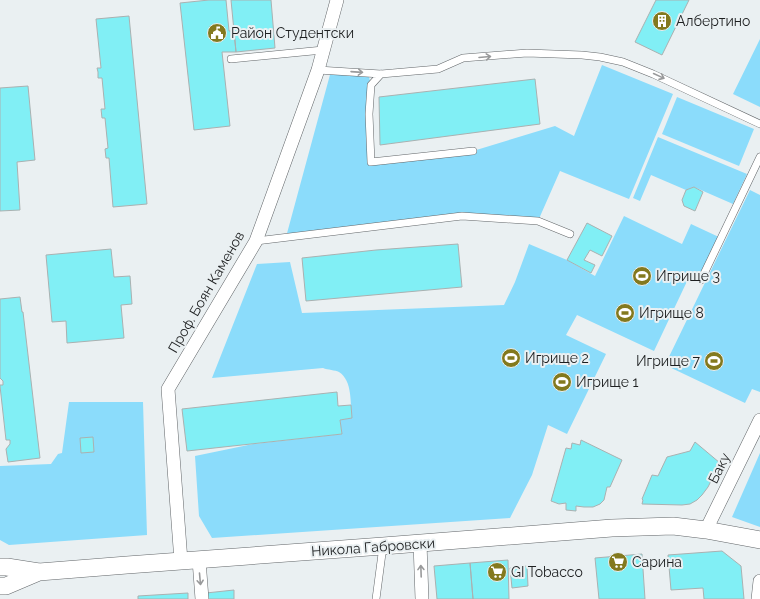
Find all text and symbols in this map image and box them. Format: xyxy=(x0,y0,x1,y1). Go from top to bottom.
building icon: Албертино xyxy=(651,10,673,32)
place label: Албертино xyxy=(676,13,750,29)
public building icon: Район Студентски xyxy=(206,22,228,44)
place label: Район Студентски xyxy=(231,25,354,41)
one-way arrow xyxy=(478,53,491,60)
one-way arrow xyxy=(350,69,363,76)
one-way arrow xyxy=(652,73,664,80)
street label: Проф. Боян Каменов xyxy=(165,228,247,356)
sports icon: Игрище 3 xyxy=(631,265,653,287)
place label: Игрище 3 xyxy=(656,268,720,284)
sports icon: Игрище 8 xyxy=(614,302,636,324)
place label: Игрище 8 xyxy=(639,305,704,321)
sports icon: Игрище 2 xyxy=(500,347,522,369)
place label: Игрище 2 xyxy=(525,350,589,366)
sports icon: Игрище 7 xyxy=(703,350,725,372)
place label: Игрище 7 xyxy=(636,353,700,369)
sports icon: Игрище 1 xyxy=(551,371,573,393)
place label: Игрище 1 xyxy=(576,374,639,390)
street label: Баку xyxy=(705,450,733,486)
street label: Никола Габровски xyxy=(311,535,435,559)
supermarket icon: Сарина xyxy=(607,551,629,573)
place label: Сарина xyxy=(632,554,682,570)
supermarket icon: GI Tobacco xyxy=(486,561,508,583)
place label: GI Tobacco xyxy=(511,564,583,580)
one-way arrow xyxy=(417,565,425,578)
one-way arrow xyxy=(197,572,204,585)

